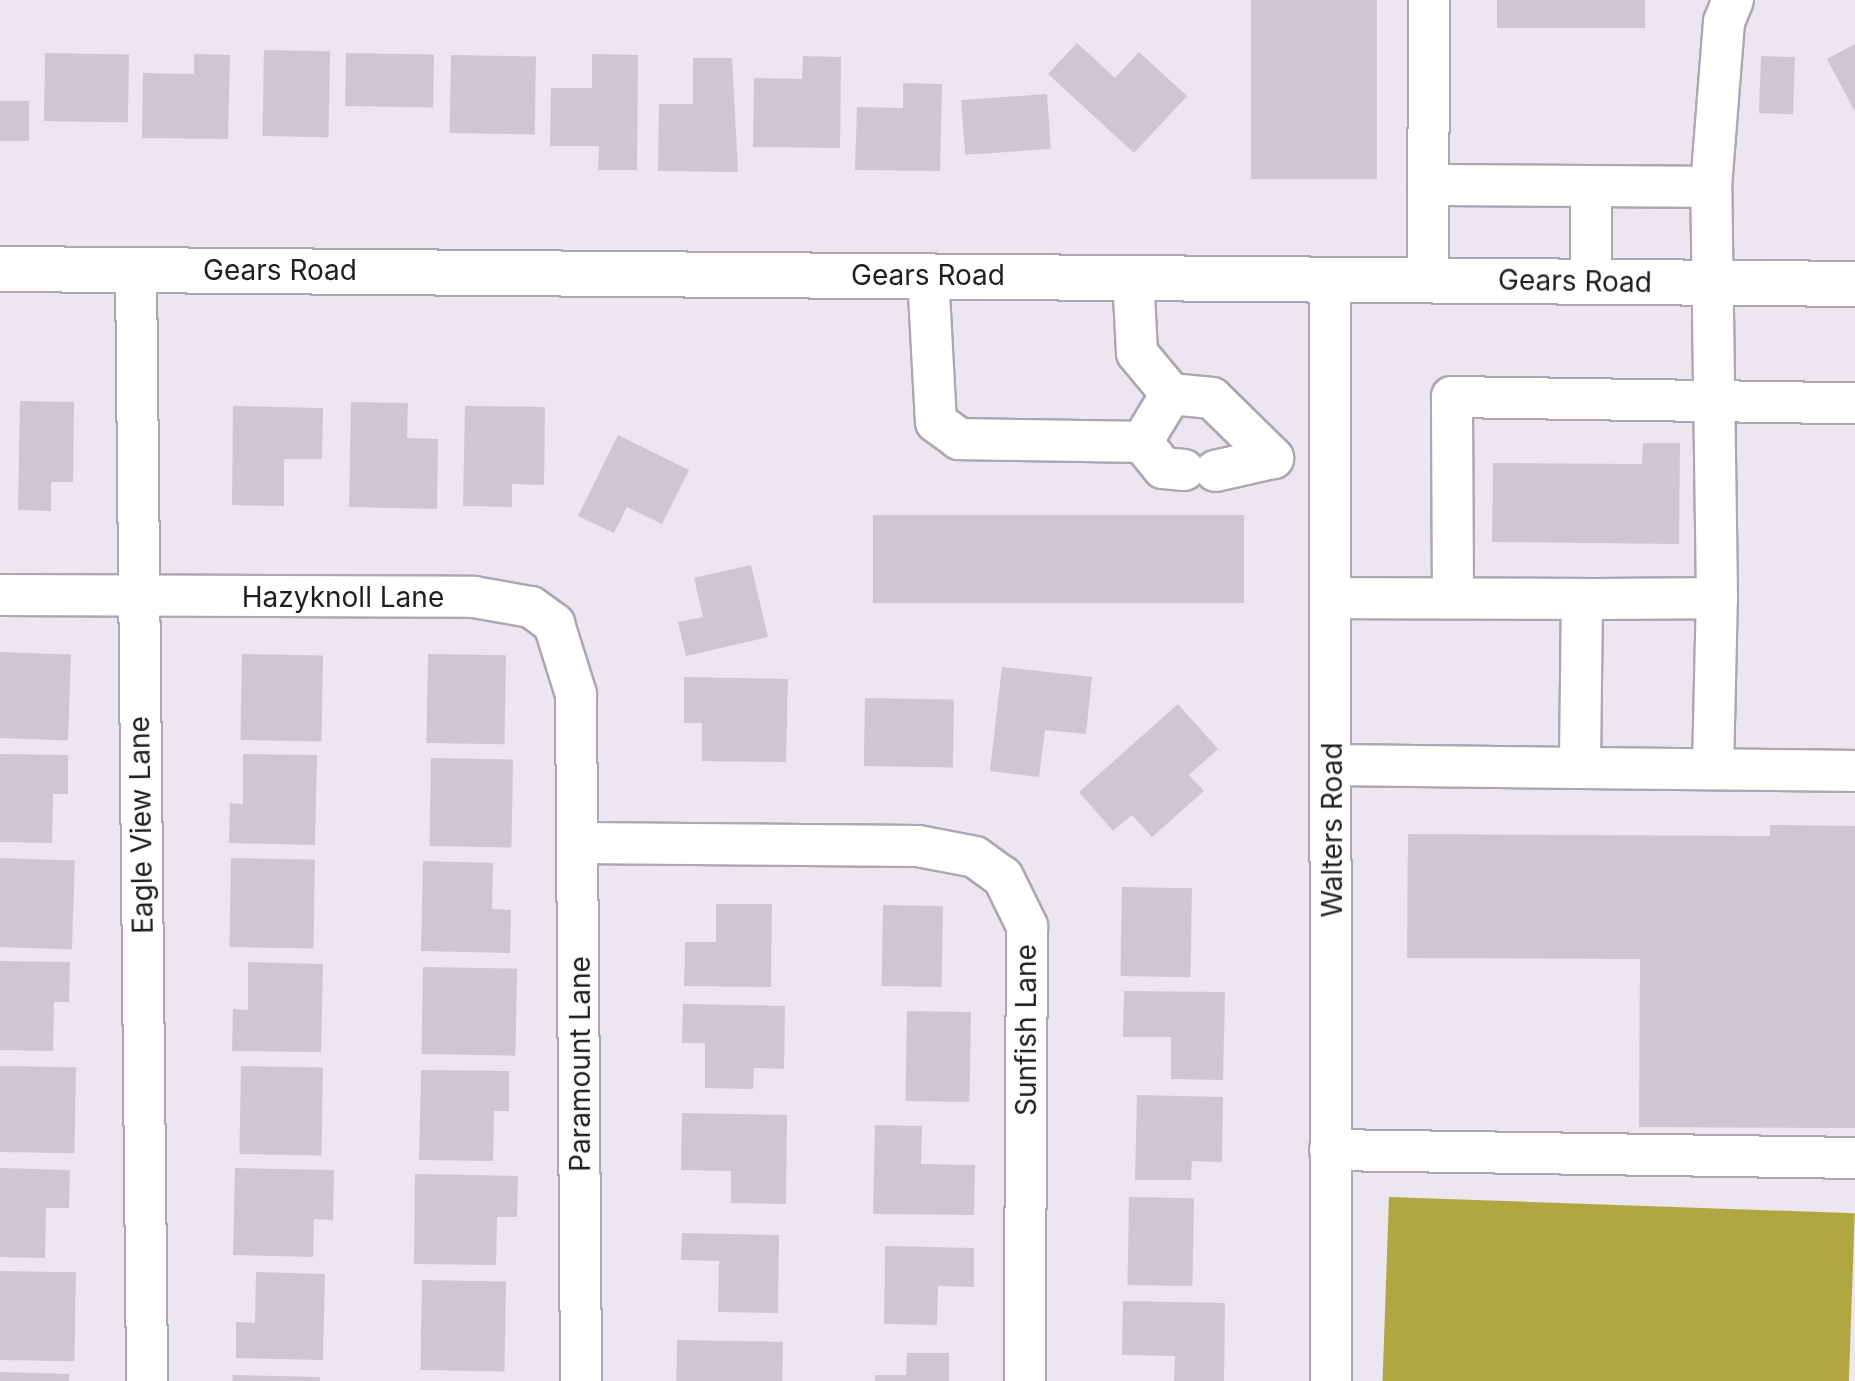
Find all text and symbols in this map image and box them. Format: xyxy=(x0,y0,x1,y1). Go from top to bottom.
street label: Gears Road xyxy=(203,253,357,287)
street label: Gears Road xyxy=(851,258,1005,292)
street label: Gears Road xyxy=(1498,263,1652,299)
street label: Hazyknoll Lane xyxy=(242,580,444,614)
street label: Eagle View Lane xyxy=(122,716,160,934)
street label: Walters Road xyxy=(1315,742,1349,918)
street label: Sunfish Lane xyxy=(1009,944,1043,1116)
street label: Paramount Lane xyxy=(563,956,597,1172)

